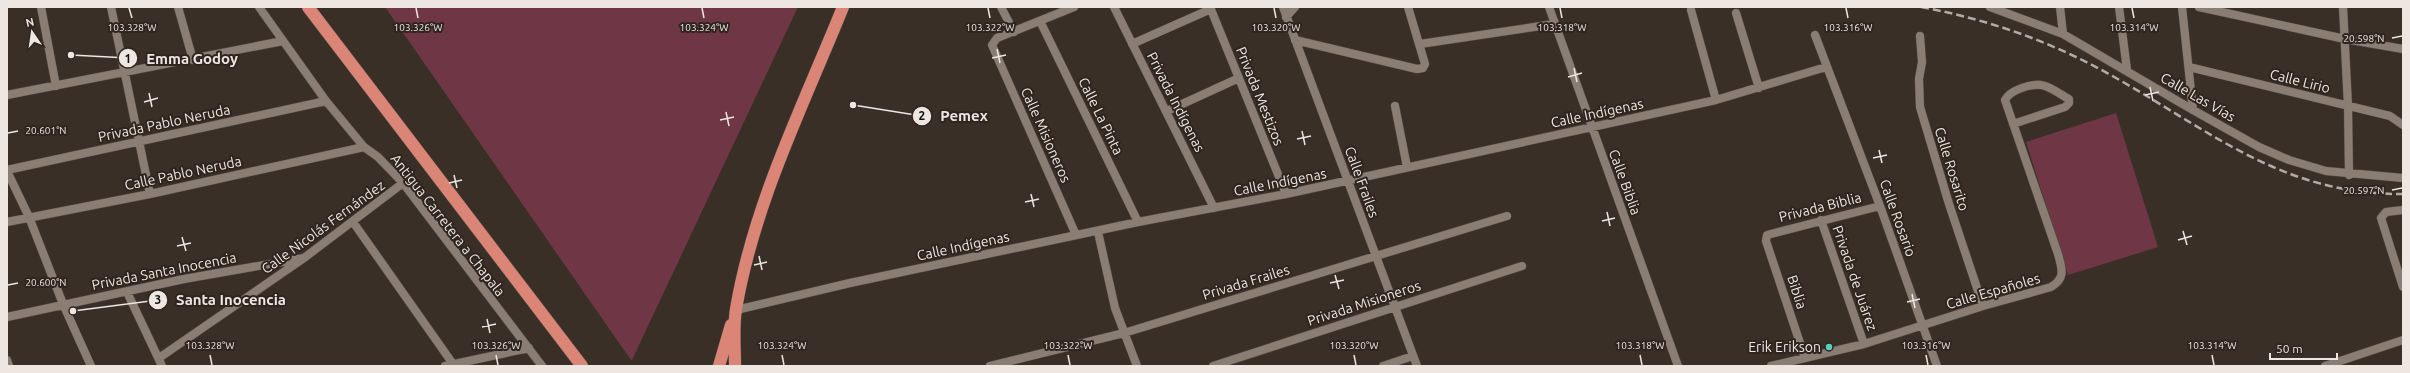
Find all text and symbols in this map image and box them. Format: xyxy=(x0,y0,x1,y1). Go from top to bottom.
north arrow xyxy=(12,12,52,52)
text: N xyxy=(24,15,35,29)
text: 103.328°W xyxy=(108,22,156,33)
text: 103.326°W xyxy=(394,22,442,33)
text: 103.324°W xyxy=(680,22,728,33)
text: 103.322°W xyxy=(966,22,1014,33)
text: 103.320°W xyxy=(1252,22,1300,33)
text: 103.318°W xyxy=(1538,22,1586,33)
text: 103.316°W xyxy=(1824,22,1872,33)
text: 103.314°W xyxy=(2110,22,2158,33)
text: 20.598°N xyxy=(2343,33,2385,44)
street label: Privada Mestizos xyxy=(1233,44,1287,148)
callout: Emma Godoy xyxy=(118,45,246,72)
street label: Privada Indígenas xyxy=(1144,49,1208,155)
text: Emma Godoy xyxy=(146,50,238,67)
text: 1 xyxy=(125,52,131,65)
street label: Calle Lirio xyxy=(2268,66,2332,96)
street label: Calle Las Vías xyxy=(2158,69,2238,125)
street label: Calle La Pinta xyxy=(1075,75,1127,157)
street label: Calle Misioneros xyxy=(1018,85,1074,185)
street label: Calle Indígenas xyxy=(1549,95,1645,131)
street label: Privada Pablo Neruda xyxy=(96,101,232,145)
callout: Pemex xyxy=(912,103,995,130)
text: Pemex xyxy=(940,107,988,124)
text: 2 xyxy=(919,109,926,122)
text: 20.601°N xyxy=(25,125,67,136)
street label: Calle Rosarito xyxy=(1932,125,1972,213)
street label: Calle Frailes xyxy=(1342,144,1382,220)
street label: Calle Biblia xyxy=(1606,147,1644,217)
street label: Antigua Carretera a Chapala xyxy=(388,151,508,299)
street label: Calle Pablo Neruda xyxy=(123,153,243,193)
street label: Calle Indígenas xyxy=(1232,165,1328,199)
street label: Calle Nicolás Fernández xyxy=(258,177,388,277)
street label: Calle Rosario xyxy=(1877,177,1919,259)
text: 20.597°N xyxy=(2343,185,2385,196)
street label: Privada Biblia xyxy=(1777,189,1863,225)
street label: Privada de Juárez xyxy=(1829,223,1881,333)
street label: Calle Indígenas xyxy=(915,228,1011,264)
street label: Privada Santa Inocencia xyxy=(90,249,238,293)
street label: Privada Frailes xyxy=(1201,261,1291,303)
street label: Calle Españoles xyxy=(1944,270,2042,312)
street label: Biblia xyxy=(1784,273,1810,311)
text: 20.600°N xyxy=(25,277,67,288)
street label: Privada Misioneros xyxy=(1305,277,1423,329)
callout: Santa Inocencia xyxy=(148,286,294,313)
text: Santa Inocencia xyxy=(176,291,286,308)
text: 3 xyxy=(155,293,161,306)
scale bar xyxy=(2270,335,2337,361)
place label: Erik Erikson xyxy=(1748,339,1821,355)
text: 103.328°W xyxy=(186,340,234,351)
text: 103.326°W xyxy=(472,340,520,351)
text: 103.324°W xyxy=(758,340,806,351)
text: 103.322°W xyxy=(1044,340,1092,351)
text: 103.320°W xyxy=(1330,340,1378,351)
text: 103.318°W xyxy=(1616,340,1664,351)
text: 103.316°W xyxy=(1902,340,1950,351)
text: 103.314°W xyxy=(2188,340,2236,351)
marker: Erik Erikson xyxy=(1824,342,1834,352)
text: 50 m xyxy=(2276,342,2303,355)

